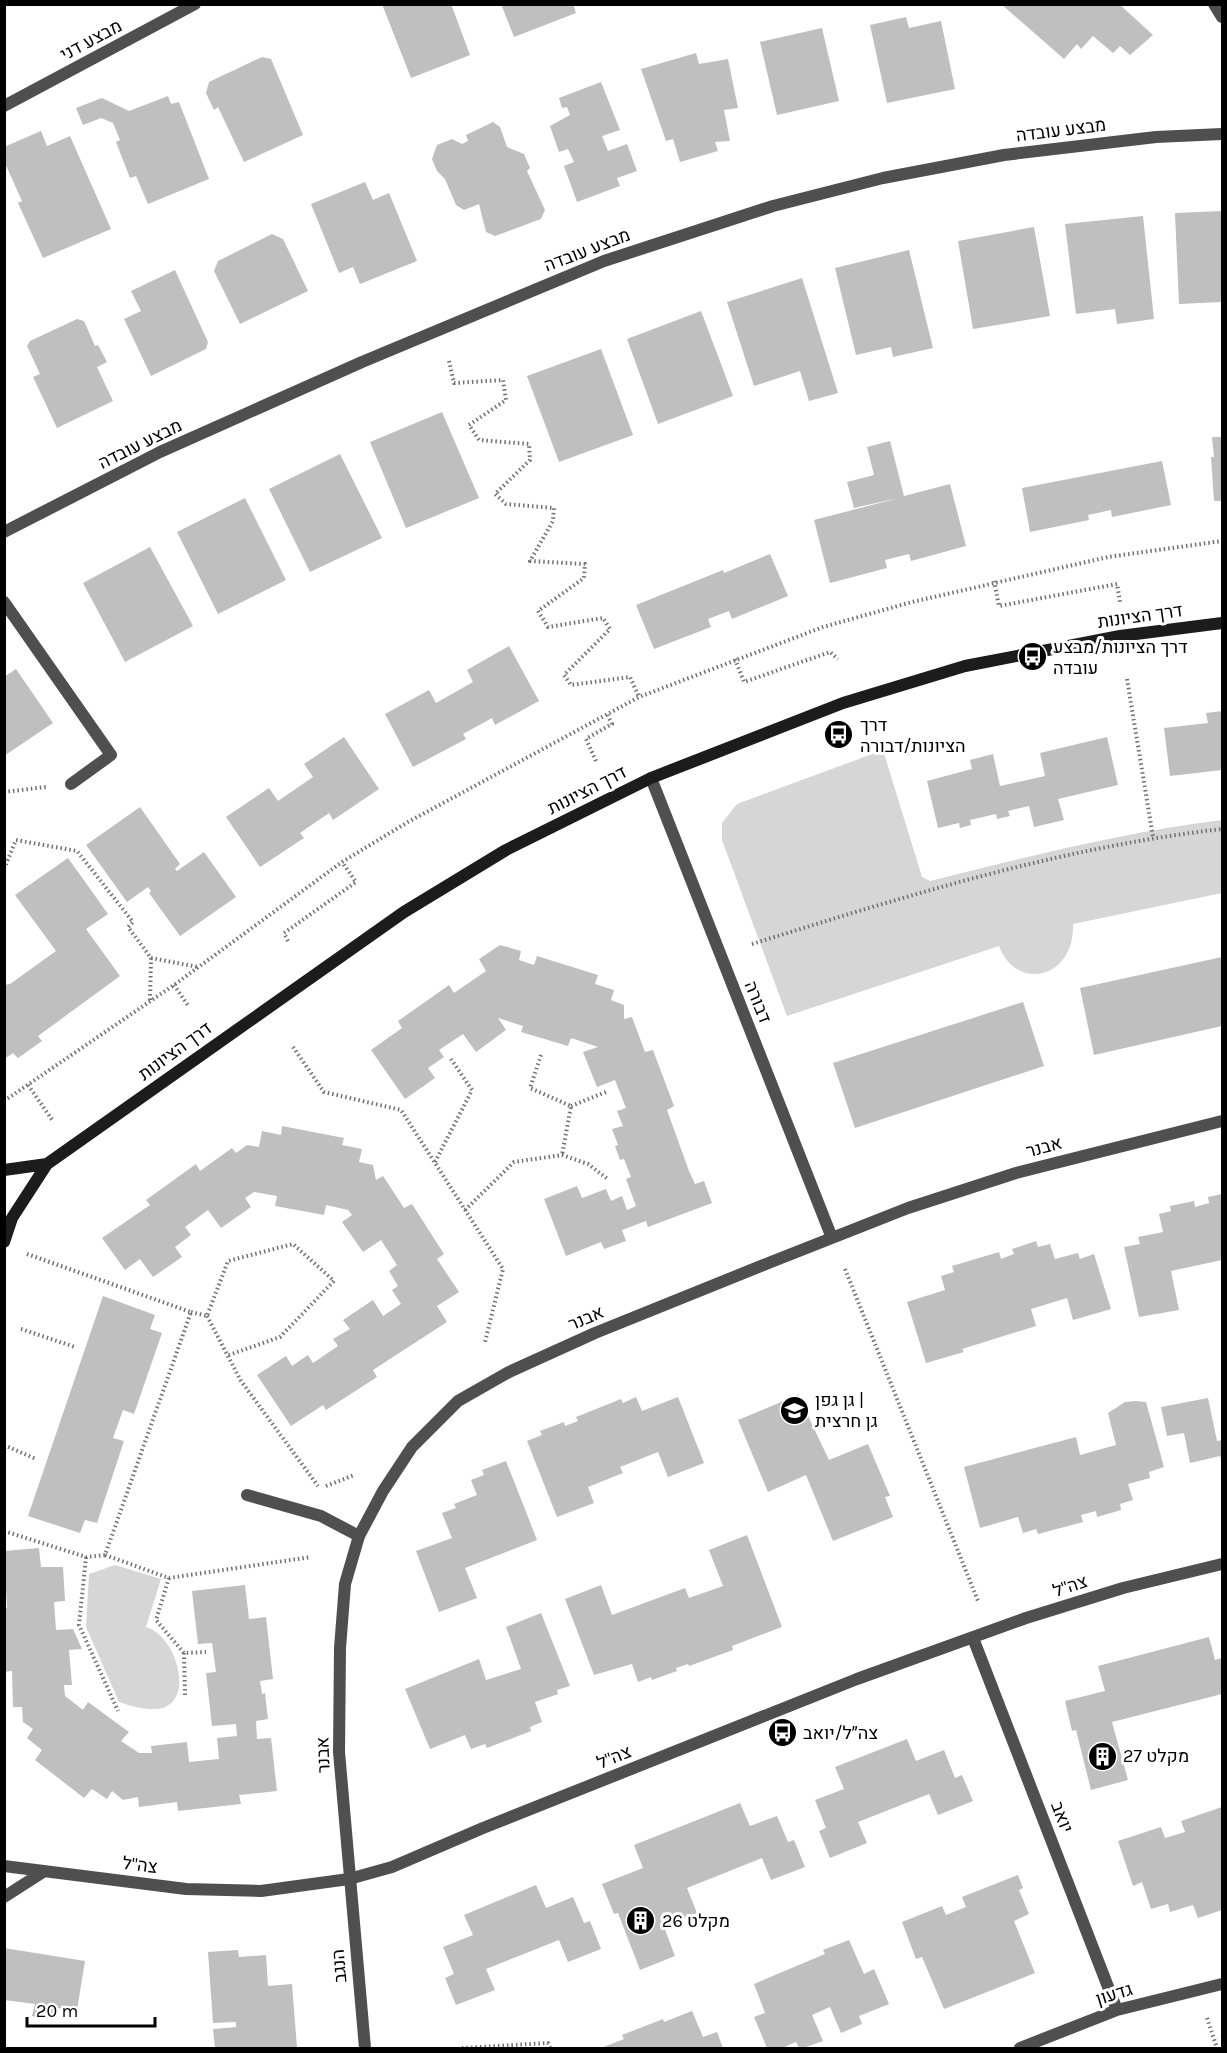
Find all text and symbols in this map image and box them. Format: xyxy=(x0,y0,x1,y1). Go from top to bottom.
street label: מבצע דני xyxy=(56,15,126,65)
street label: מבצע עובדה xyxy=(1015,114,1107,146)
street label: מבצע עובדה xyxy=(541,223,633,277)
street label: מבצע עובדה xyxy=(94,414,186,474)
street label: דרך הציונות xyxy=(1096,599,1184,633)
place label: דרך הציונות/מבצע עובדה xyxy=(1053,636,1188,679)
bus stop icon: דרך הציונות/מבצע עובדה xyxy=(1016,641,1048,673)
place label: דרך הציונות/דבורה xyxy=(860,714,966,757)
bus stop icon: דרך הציונות/דבורה xyxy=(823,719,855,751)
street label: דרך הציונות xyxy=(544,761,630,819)
street label: דבורה xyxy=(740,978,776,1026)
street label: דרך הציונות xyxy=(134,1017,216,1085)
street label: אבנר xyxy=(1024,1132,1064,1162)
street label: אבנר xyxy=(565,1301,607,1335)
place label: גן גפן | גן חרצית xyxy=(815,1389,878,1432)
school or university icon: גן גפן | גן חרצית xyxy=(778,1394,810,1426)
street label: צה"ל xyxy=(1050,1570,1090,1602)
bus stop icon: צה״ל/יואב xyxy=(766,1717,798,1749)
place label: צה״ל/יואב xyxy=(803,1722,878,1744)
street label: אבנר xyxy=(311,1736,335,1774)
street label: צה"ל xyxy=(594,1740,635,1774)
building icon: מקלט 27 xyxy=(1086,1740,1118,1772)
place label: מקלט 27 xyxy=(1123,1745,1189,1767)
street label: יואב xyxy=(1046,1798,1078,1836)
street label: צה"ל xyxy=(121,1852,159,1878)
building icon: מקלט 26 xyxy=(625,1905,657,1937)
place label: מקלט 26 xyxy=(662,1910,730,1932)
street label: הנגב xyxy=(327,1948,351,1984)
street label: גדעון xyxy=(1093,1978,1135,2010)
scale bar xyxy=(27,1990,154,2028)
text: 20 m xyxy=(36,2000,78,2022)

